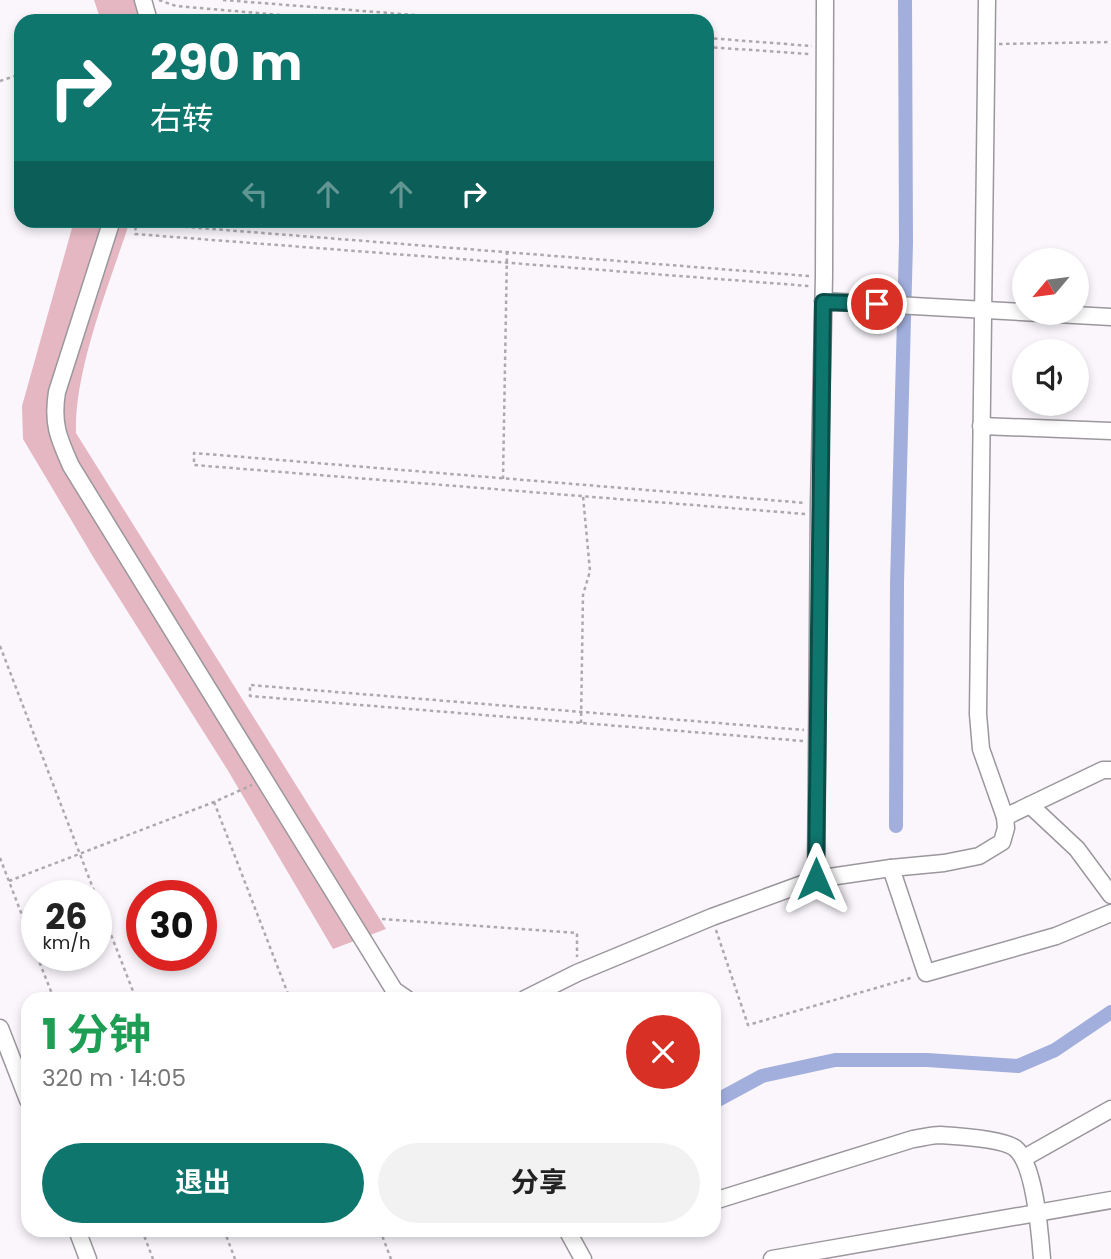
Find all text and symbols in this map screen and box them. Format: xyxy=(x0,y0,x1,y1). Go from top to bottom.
text: 290 m xyxy=(150,29,302,97)
icon: right xyxy=(35,42,126,133)
text: 右转 xyxy=(150,96,214,141)
icon: left xyxy=(236,175,274,213)
icon: ahead xyxy=(309,175,347,213)
icon: ahead xyxy=(382,175,420,213)
icon: right xyxy=(455,175,493,213)
north arrow xyxy=(1012,248,1088,326)
map controls xyxy=(1012,248,1089,416)
pin xyxy=(847,274,907,334)
icon: arrive xyxy=(858,285,896,323)
button: sound xyxy=(1012,339,1089,416)
position arrow xyxy=(779,842,853,916)
speed limit sign: 30 xyxy=(126,880,217,971)
text: 26 xyxy=(45,892,88,941)
text: km/h xyxy=(43,930,90,955)
text: 1 分钟 xyxy=(42,1005,151,1064)
button: close xyxy=(626,1015,700,1089)
text: 320 m · 14:05 xyxy=(42,1062,186,1094)
button: 退出 xyxy=(42,1143,364,1223)
button: 分享 xyxy=(378,1143,700,1223)

